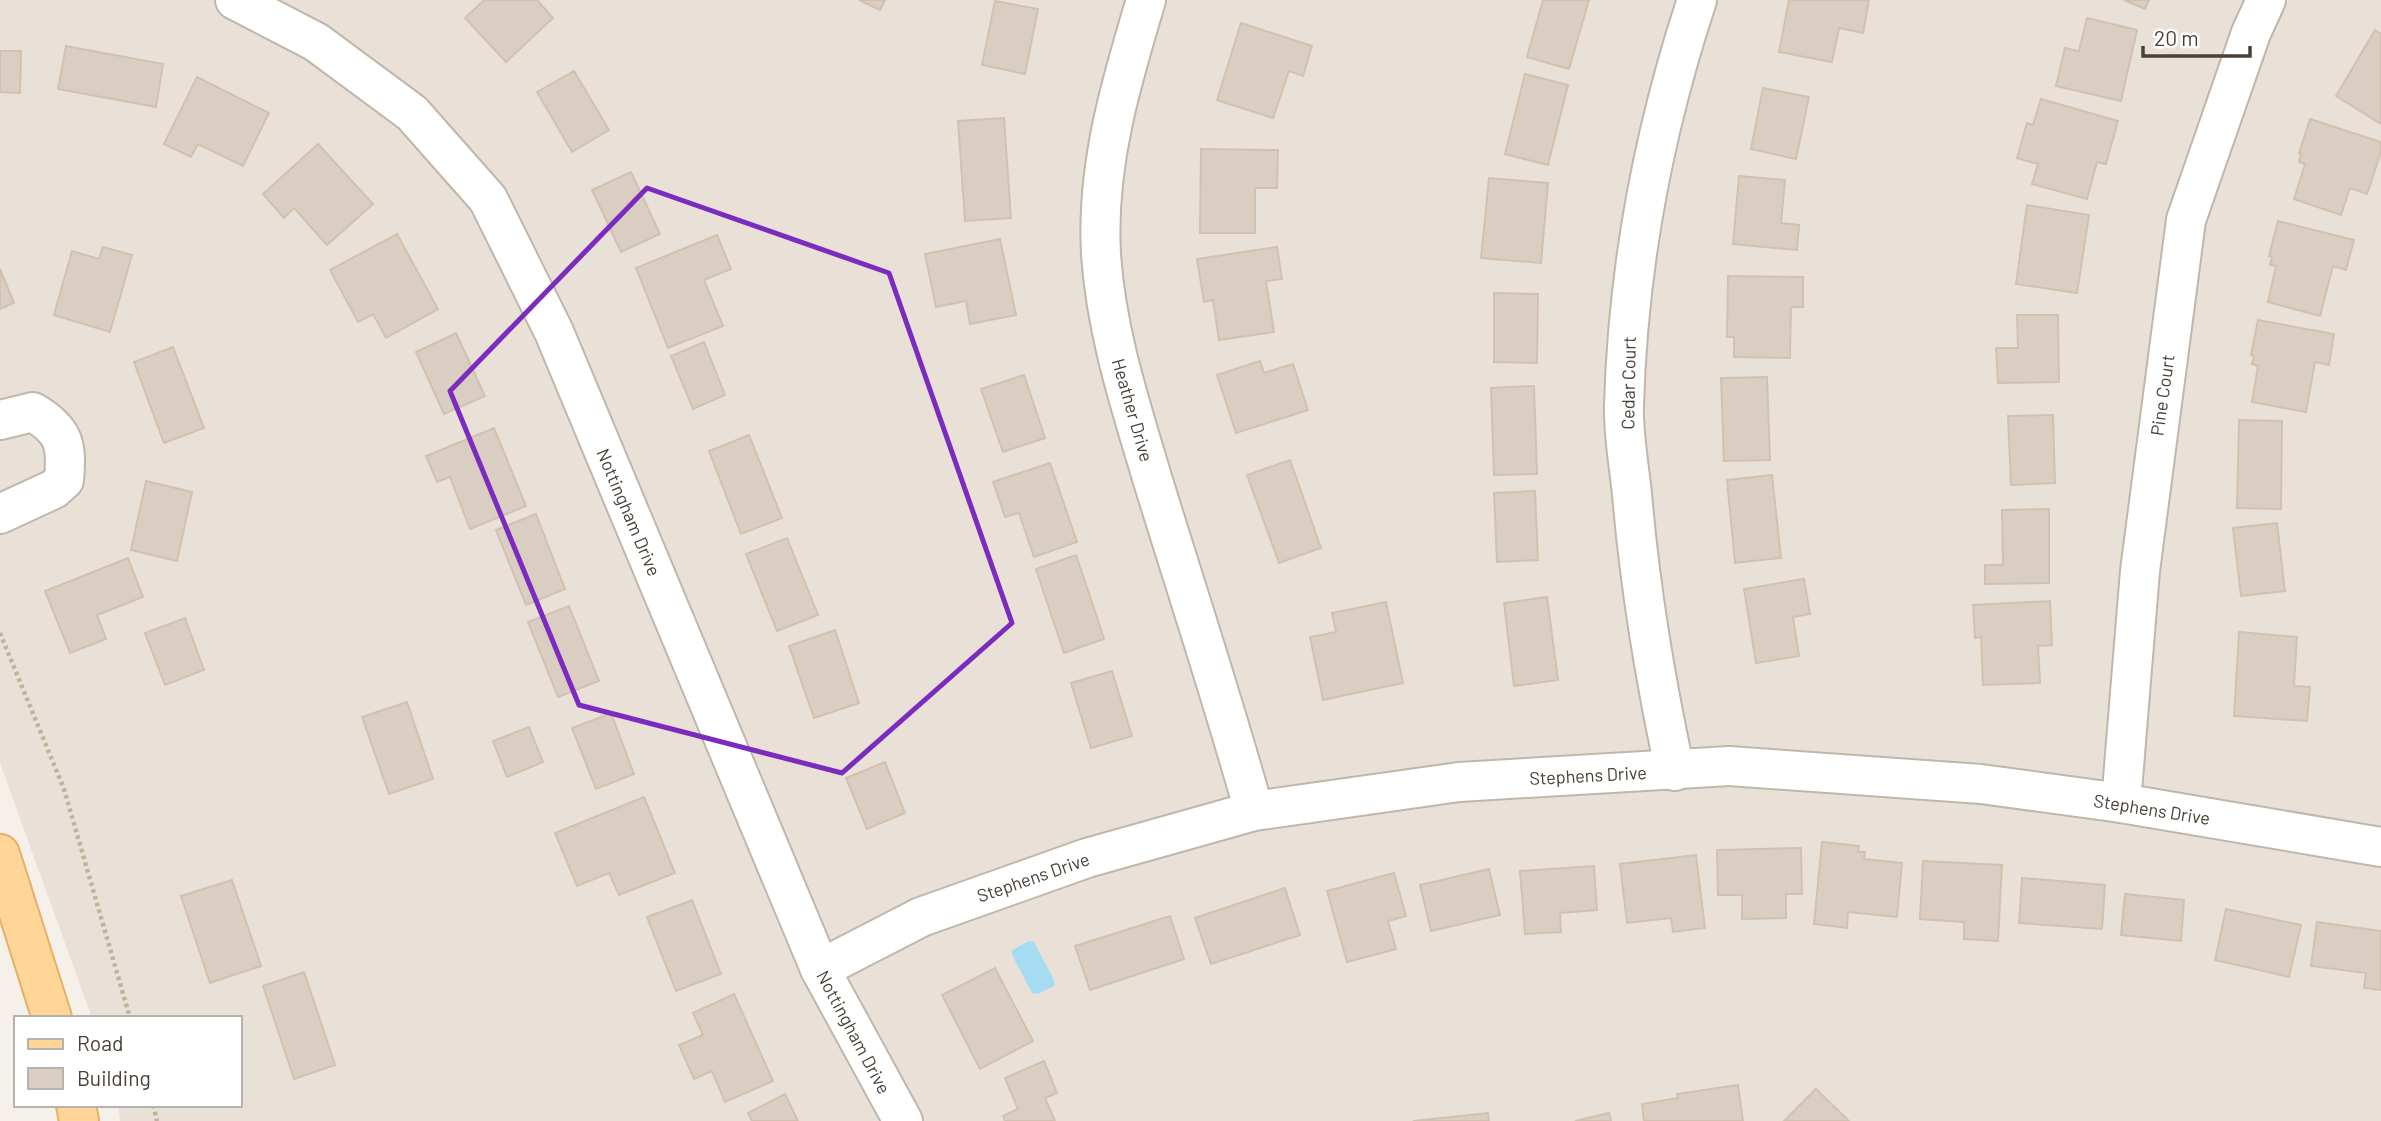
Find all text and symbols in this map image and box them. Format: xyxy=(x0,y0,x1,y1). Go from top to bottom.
scale bar xyxy=(2143,14,2250,58)
text: 20 m xyxy=(2154,25,2199,50)
street label: Cedar Court xyxy=(1616,336,1640,430)
street label: Pine Court xyxy=(2145,353,2179,437)
street label: Heather Drive xyxy=(1108,356,1158,464)
street label: Nottingham Drive xyxy=(592,445,666,579)
street label: Stephens Drive xyxy=(1529,761,1647,789)
street label: Stephens Drive xyxy=(2092,789,2212,829)
street label: Stephens Drive xyxy=(974,847,1092,907)
street label: Nottingham Drive xyxy=(812,967,896,1097)
legend xyxy=(14,1016,242,1107)
text: Road xyxy=(77,1030,123,1055)
text: Building xyxy=(77,1065,151,1090)

